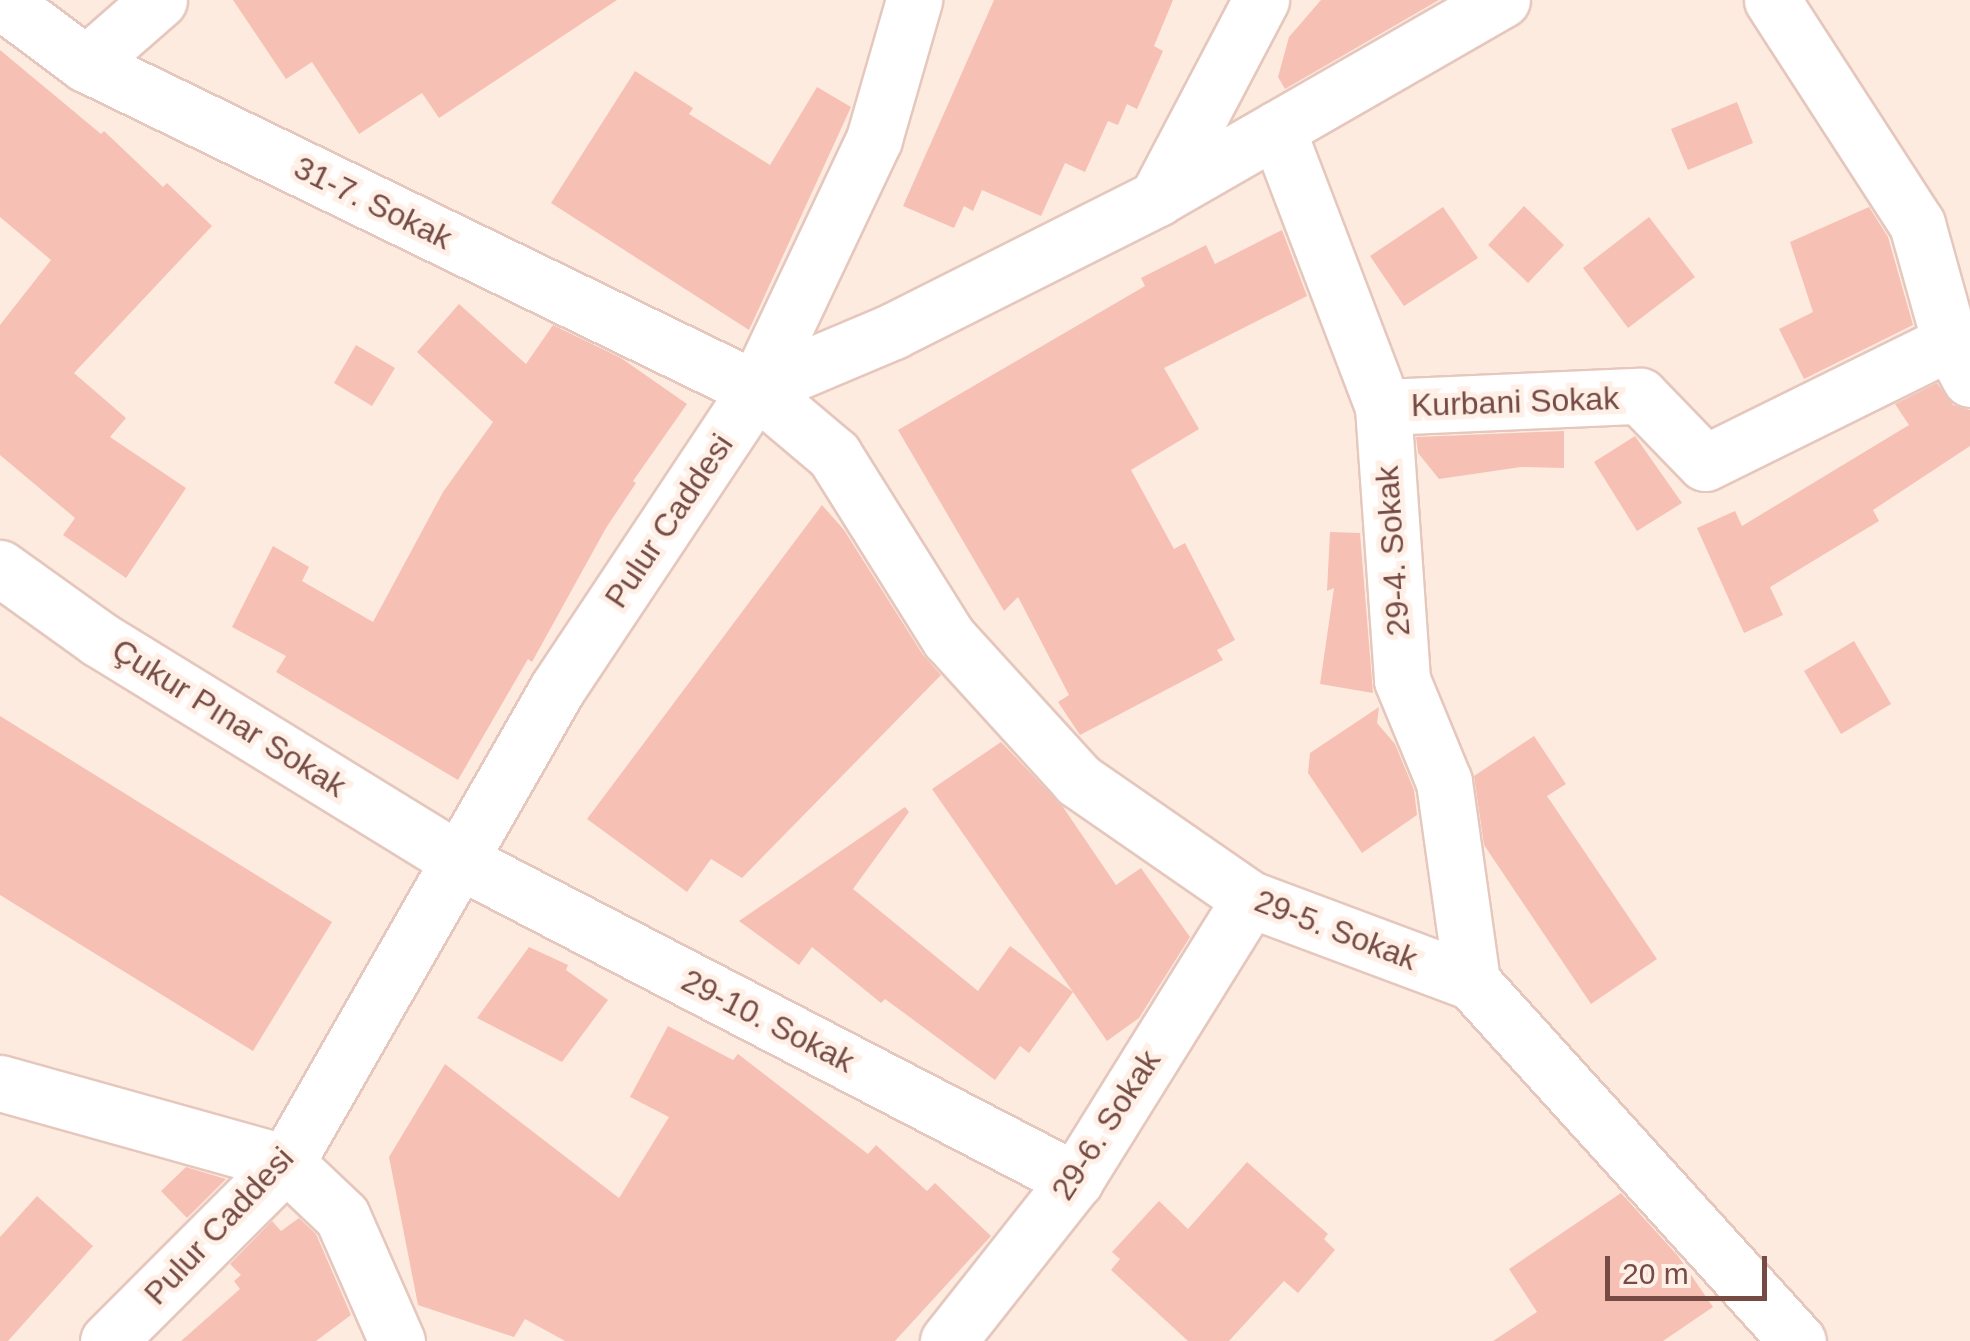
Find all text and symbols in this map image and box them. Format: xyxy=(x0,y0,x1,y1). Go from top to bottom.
street label: 31-7. Sokak xyxy=(288,148,458,258)
street label: Kurbani Sokak xyxy=(1410,379,1620,425)
street label: Pulur Caddesi xyxy=(597,427,741,615)
street label: 29-4. Sokak xyxy=(1368,464,1418,638)
street label: Çukur Pınar Sokak xyxy=(105,631,353,805)
street label: 29-5. Sokak xyxy=(1249,881,1423,979)
street label: 29-10. Sokak xyxy=(675,961,861,1081)
street label: 29-6. Sokak xyxy=(1043,1043,1169,1207)
street label: Pulur Caddesi xyxy=(136,1139,302,1313)
scale bar xyxy=(1610,1236,1772,1298)
text: 20 m xyxy=(1622,1257,1689,1290)

